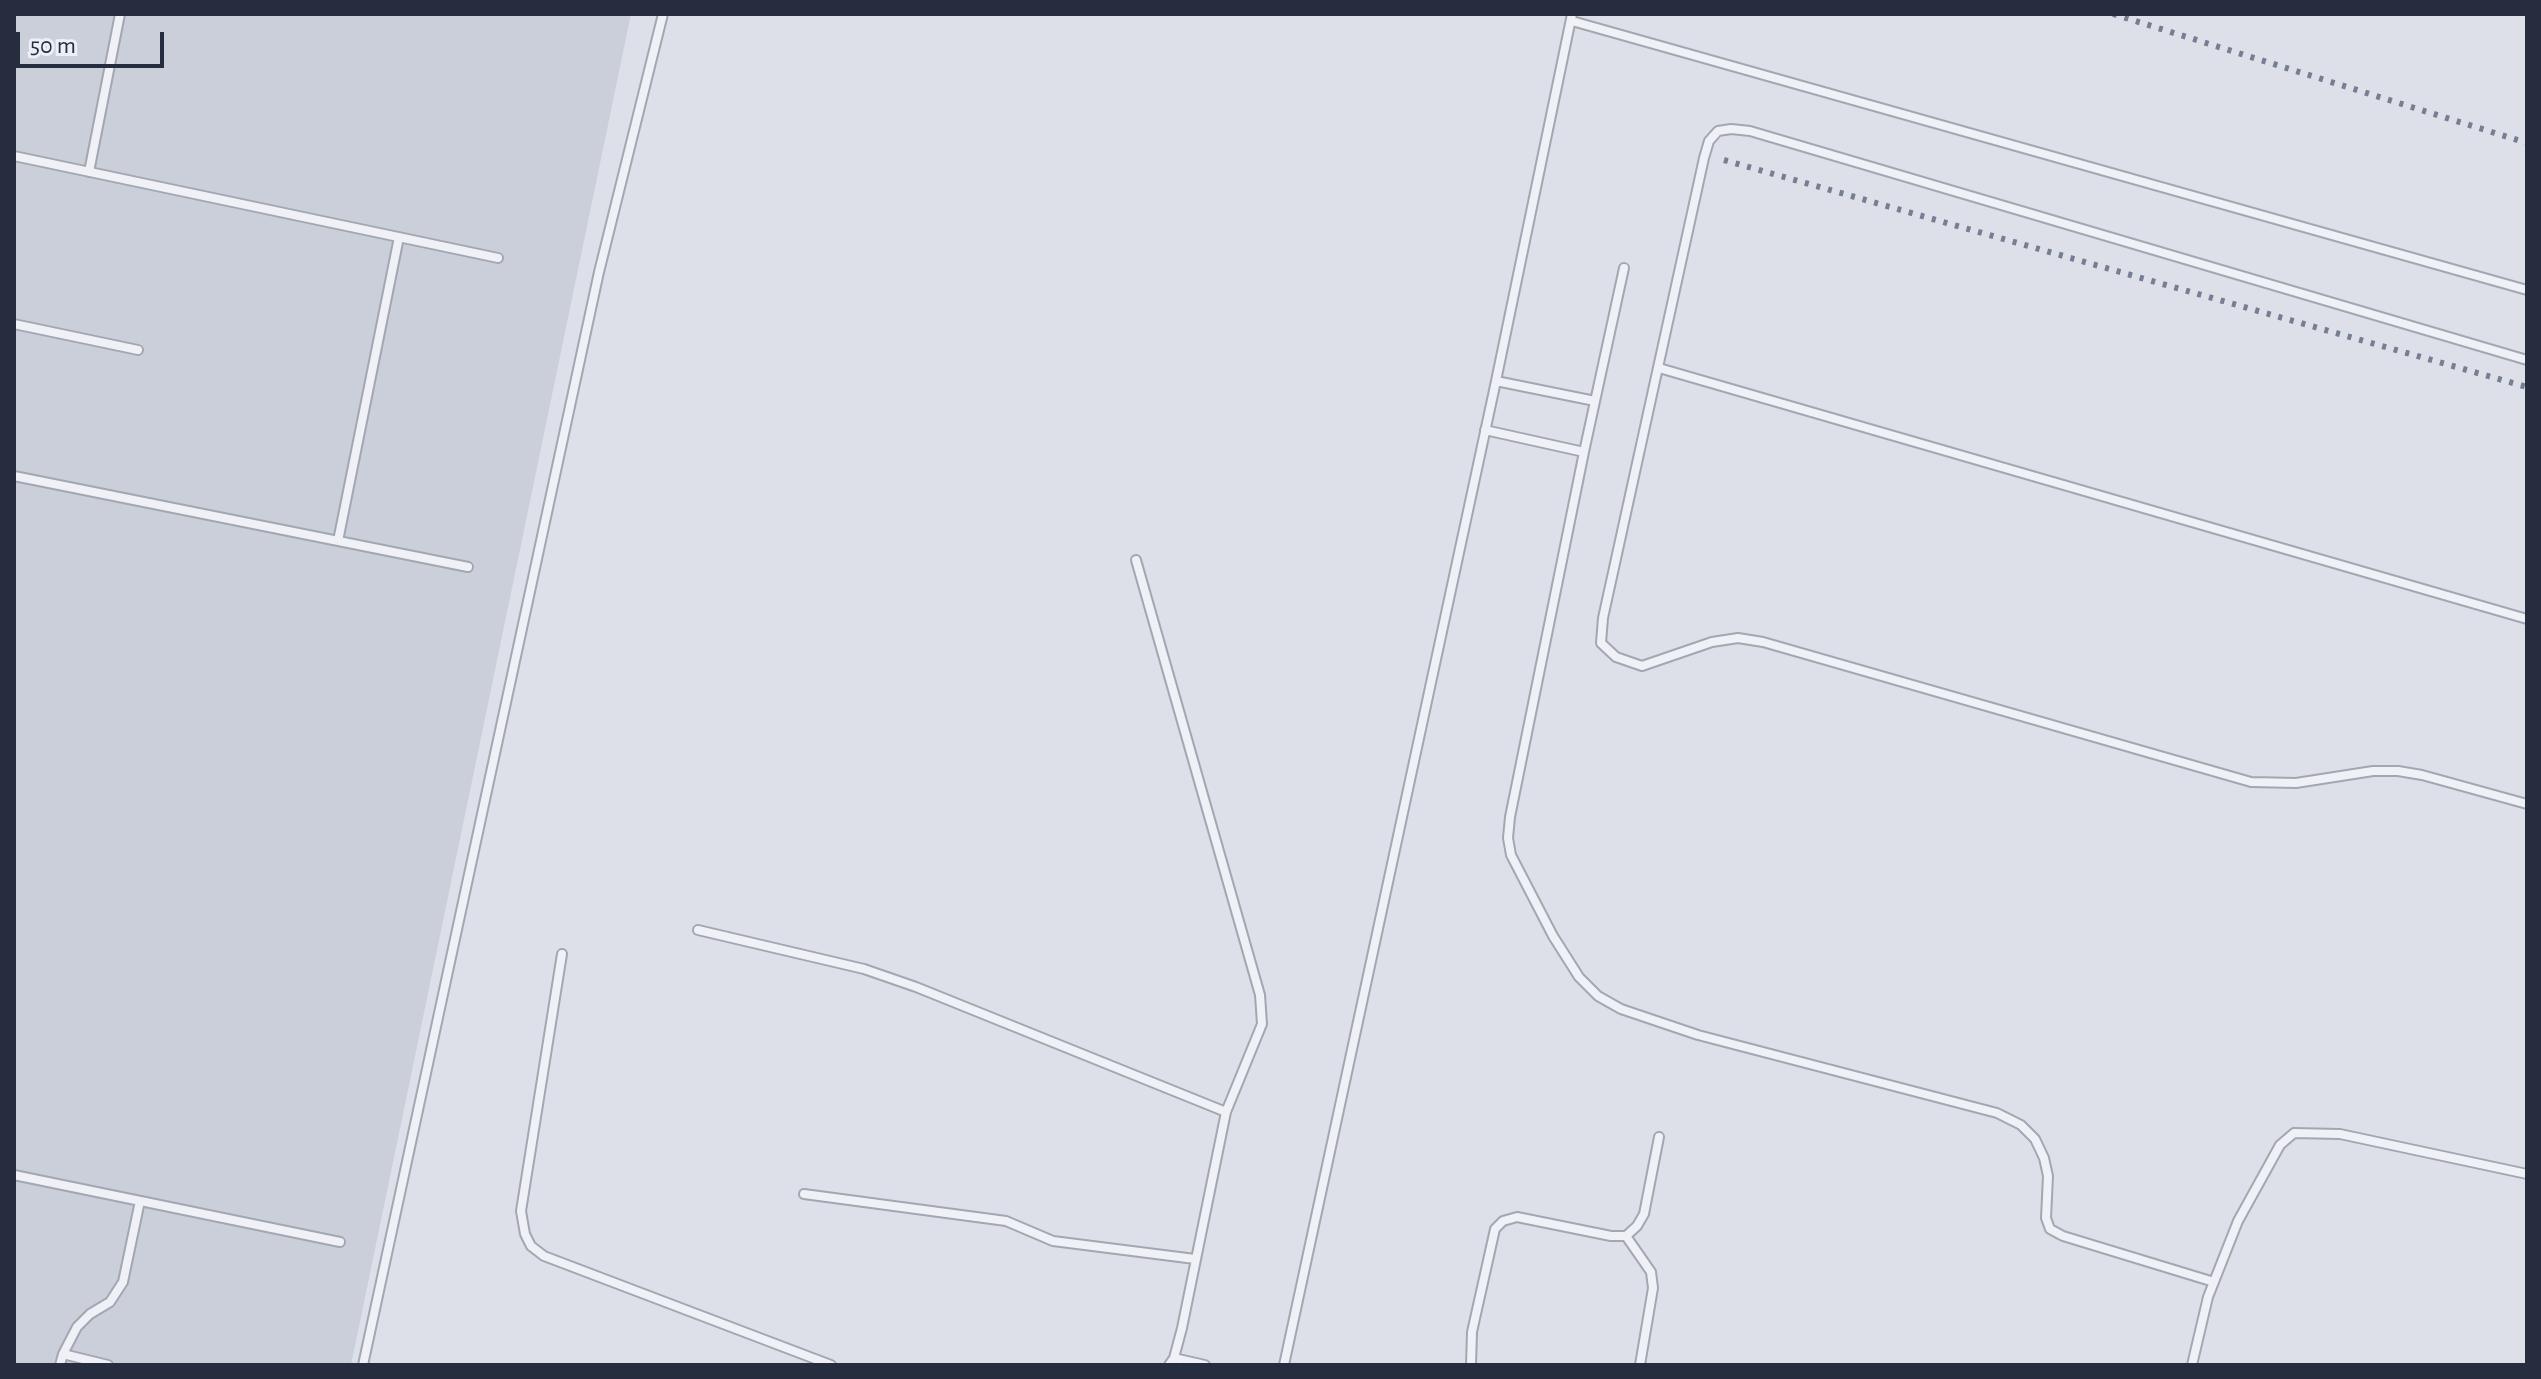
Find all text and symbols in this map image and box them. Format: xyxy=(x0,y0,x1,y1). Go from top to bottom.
scale bar xyxy=(20,16,168,66)
text: 50 m xyxy=(30,34,76,58)

